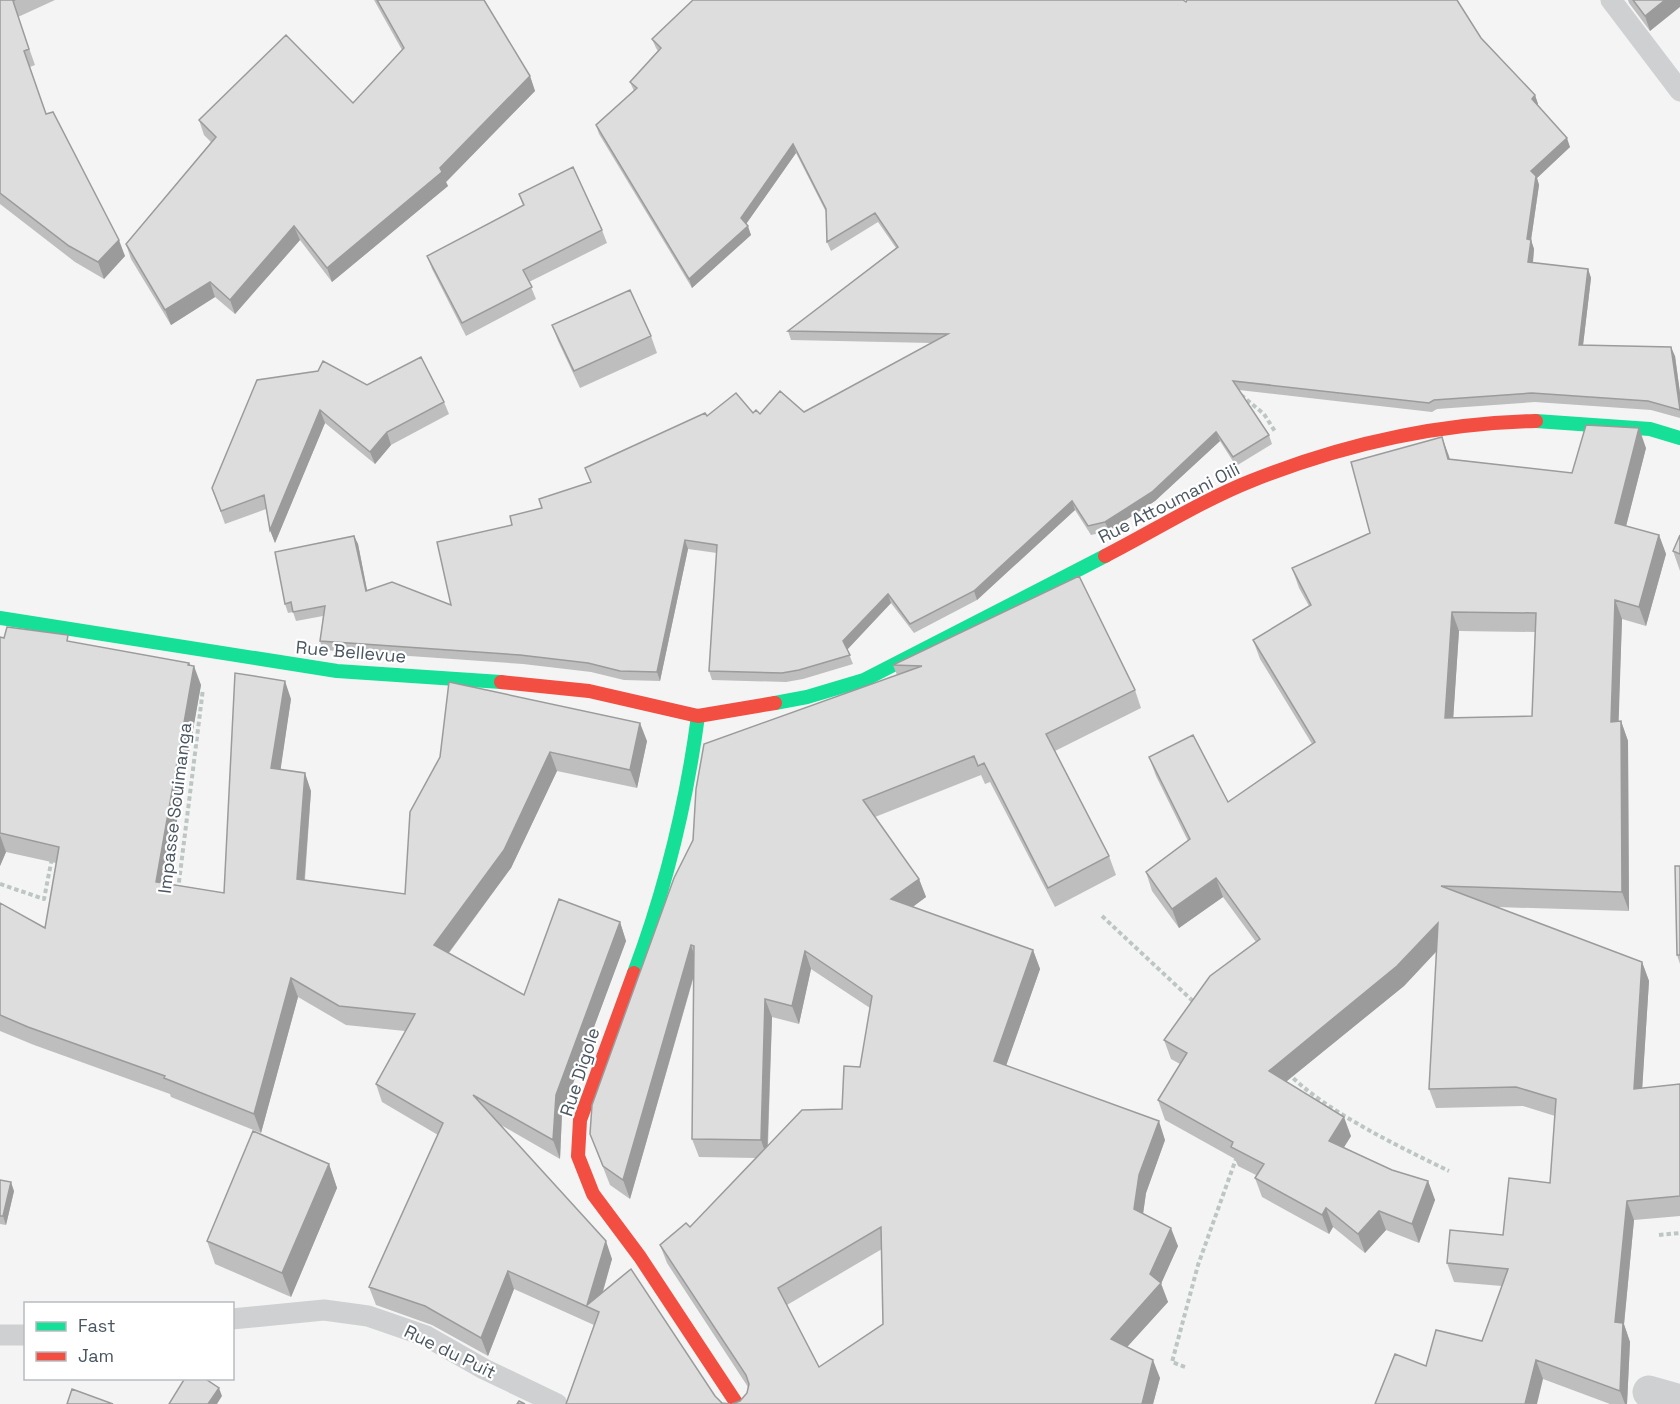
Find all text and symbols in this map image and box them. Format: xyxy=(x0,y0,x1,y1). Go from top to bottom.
street label: Rue Attoumani Oili xyxy=(1094,457,1244,548)
street label: Rue Bellevue xyxy=(295,635,407,668)
street label: Impasse Souimanga xyxy=(153,721,196,895)
street label: Rue Digole xyxy=(554,1025,605,1119)
legend xyxy=(24,1302,234,1380)
text: Fast xyxy=(78,1314,115,1337)
street label: Rue du Puit xyxy=(400,1319,500,1384)
text: Jam xyxy=(78,1344,114,1367)

